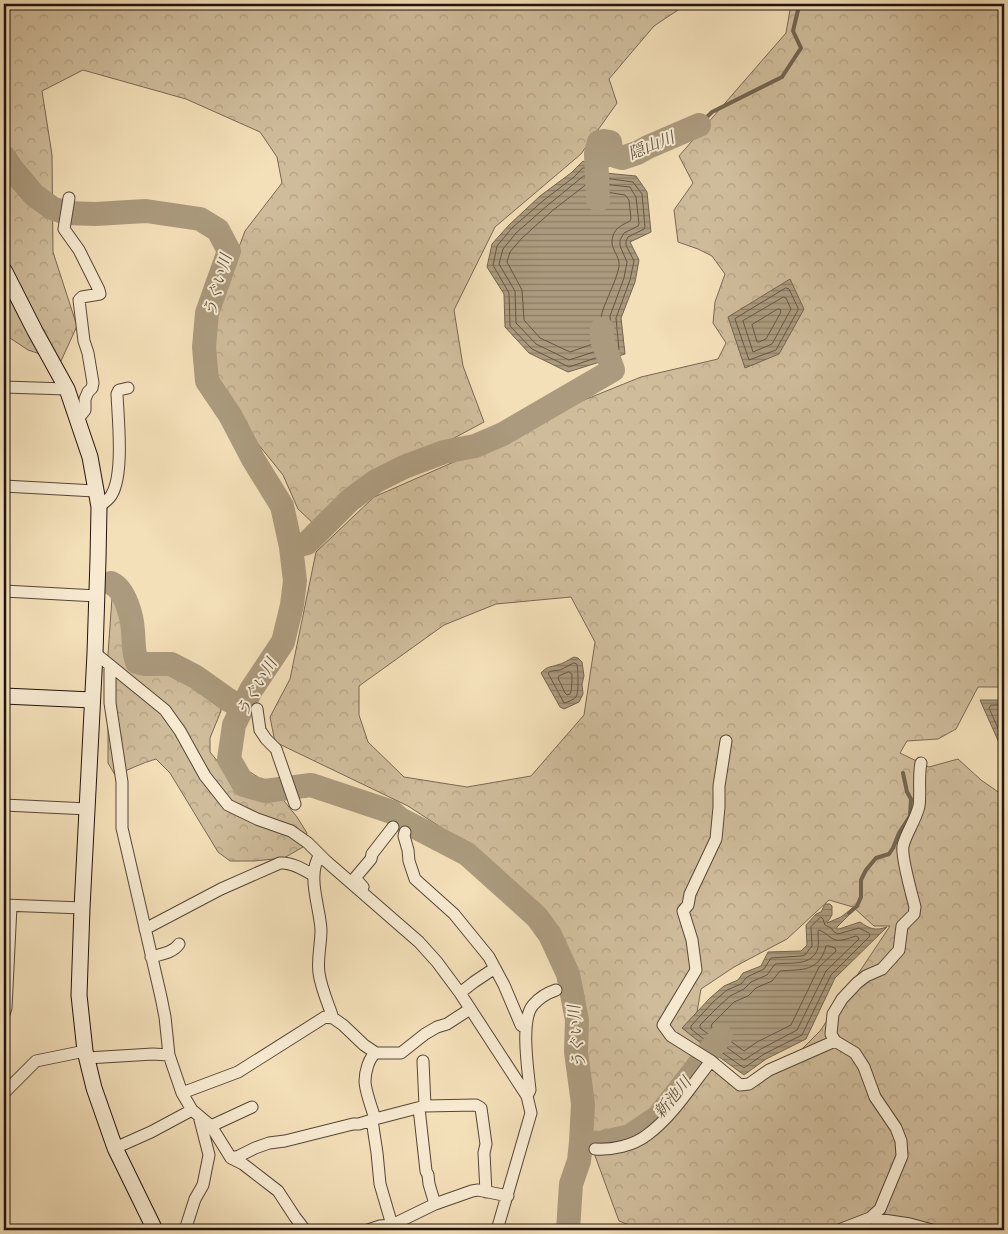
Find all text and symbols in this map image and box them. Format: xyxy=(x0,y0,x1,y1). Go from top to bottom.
water label: 隠山川 xyxy=(625,127,680,167)
water label: うぐい川 xyxy=(200,250,240,320)
water label: うぐい川 xyxy=(232,653,285,722)
water label: うぐい川 xyxy=(564,1002,593,1070)
water label: 新池川 xyxy=(650,1071,699,1124)

